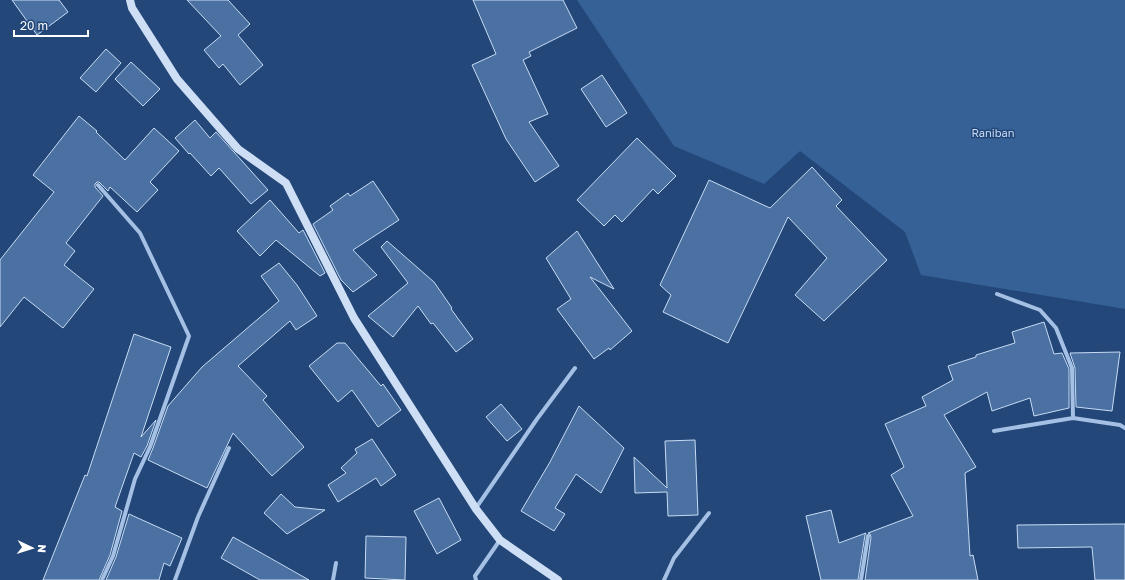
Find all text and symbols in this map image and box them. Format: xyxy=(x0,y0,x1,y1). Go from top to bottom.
scale bar xyxy=(14,12,88,38)
text: 20 m xyxy=(20,18,48,33)
park label: Raniban xyxy=(971,126,1015,139)
north arrow xyxy=(12,528,52,568)
text: N xyxy=(36,544,49,553)

